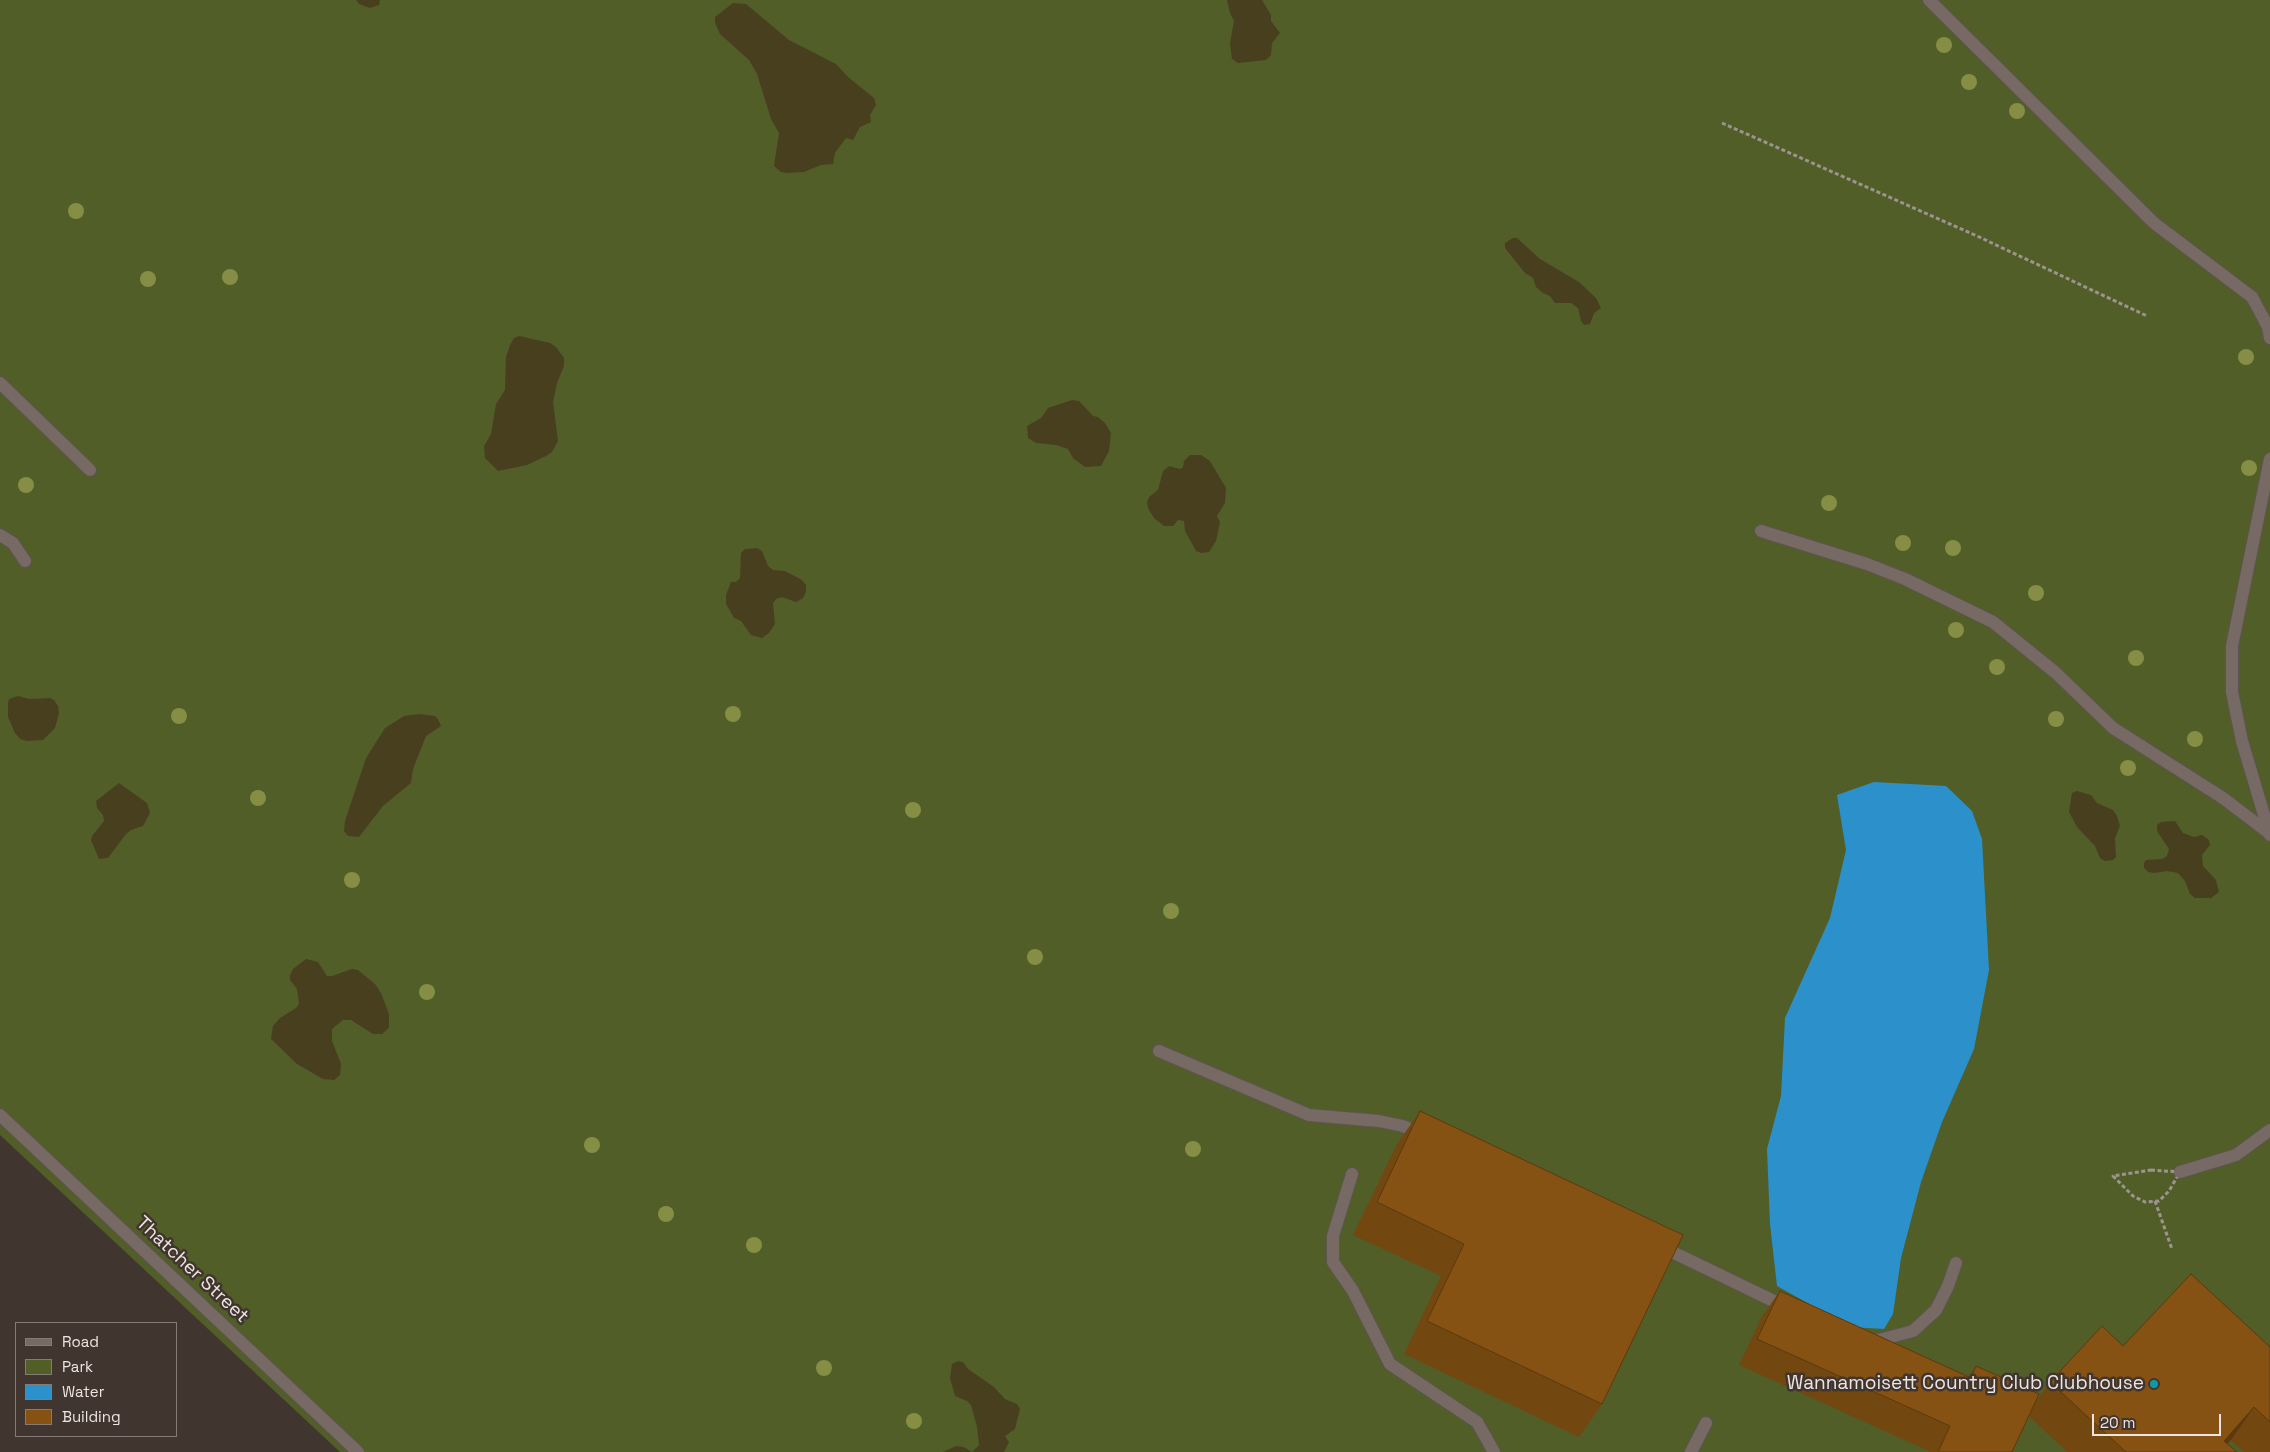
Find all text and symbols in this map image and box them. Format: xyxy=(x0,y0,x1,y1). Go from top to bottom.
street label: Thatcher Street xyxy=(131,1212,253,1328)
legend xyxy=(15,1322,178,1437)
text: Road xyxy=(62,1332,99,1351)
text: Park xyxy=(62,1357,93,1376)
place label: Wannamoisett Country Club Clubhouse xyxy=(1787,1373,2144,1395)
marker: Wannamoisett Country Club Clubhouse xyxy=(2148,1378,2160,1390)
text: Water xyxy=(62,1382,104,1401)
scale bar xyxy=(2095,1404,2224,1436)
text: Building xyxy=(62,1407,121,1426)
text: 20 m xyxy=(2100,1413,2135,1432)

